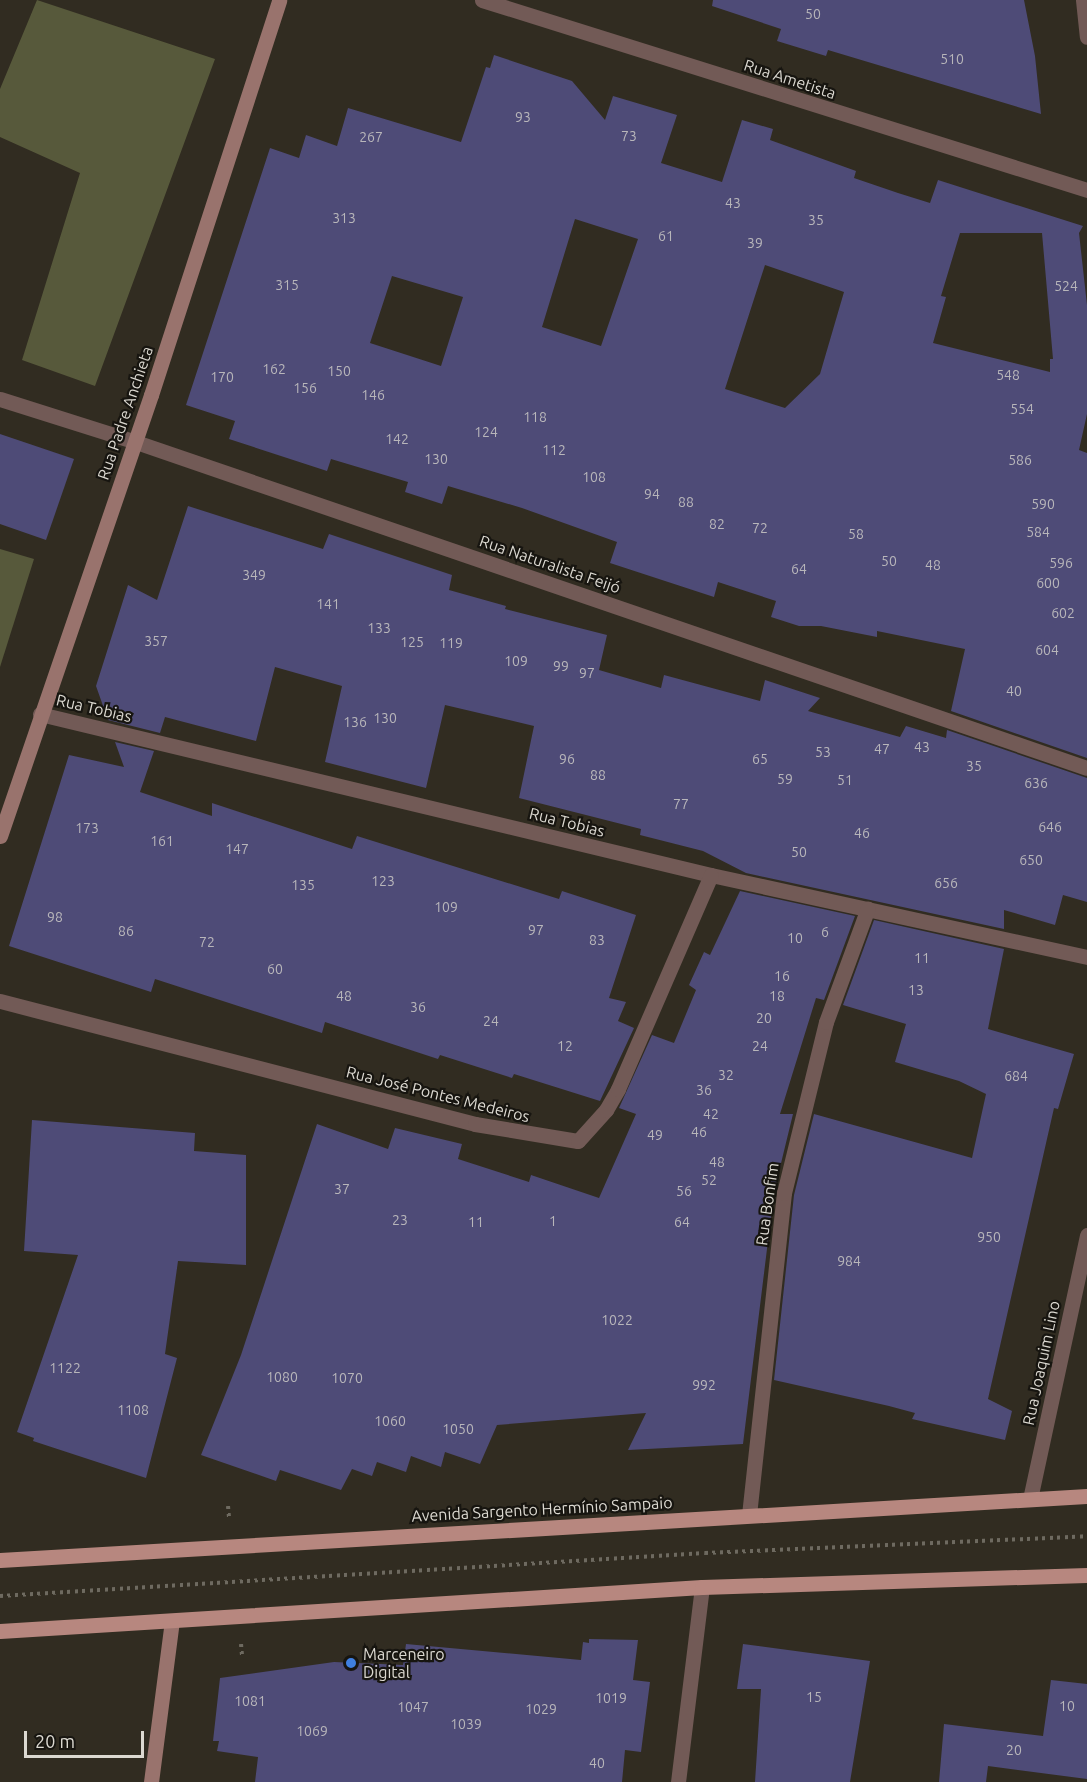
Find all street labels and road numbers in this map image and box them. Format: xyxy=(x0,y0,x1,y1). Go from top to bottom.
street label: Rua Ametista xyxy=(742,55,838,103)
street label: Rua Padre Anchieta xyxy=(93,344,157,482)
street label: Rua Naturalista Feijó xyxy=(477,531,623,597)
street label: Rua Tobias xyxy=(54,690,134,726)
street label: Rua Tobias xyxy=(527,803,607,841)
street label: Rua José Pontes Medeiros xyxy=(344,1062,532,1126)
street label: Rua Bonfim xyxy=(752,1161,782,1247)
street label: Rua Joaquim Lino xyxy=(1018,1299,1064,1427)
street label: Avenida Sargento Hermínio Sampaio xyxy=(411,1493,673,1525)

